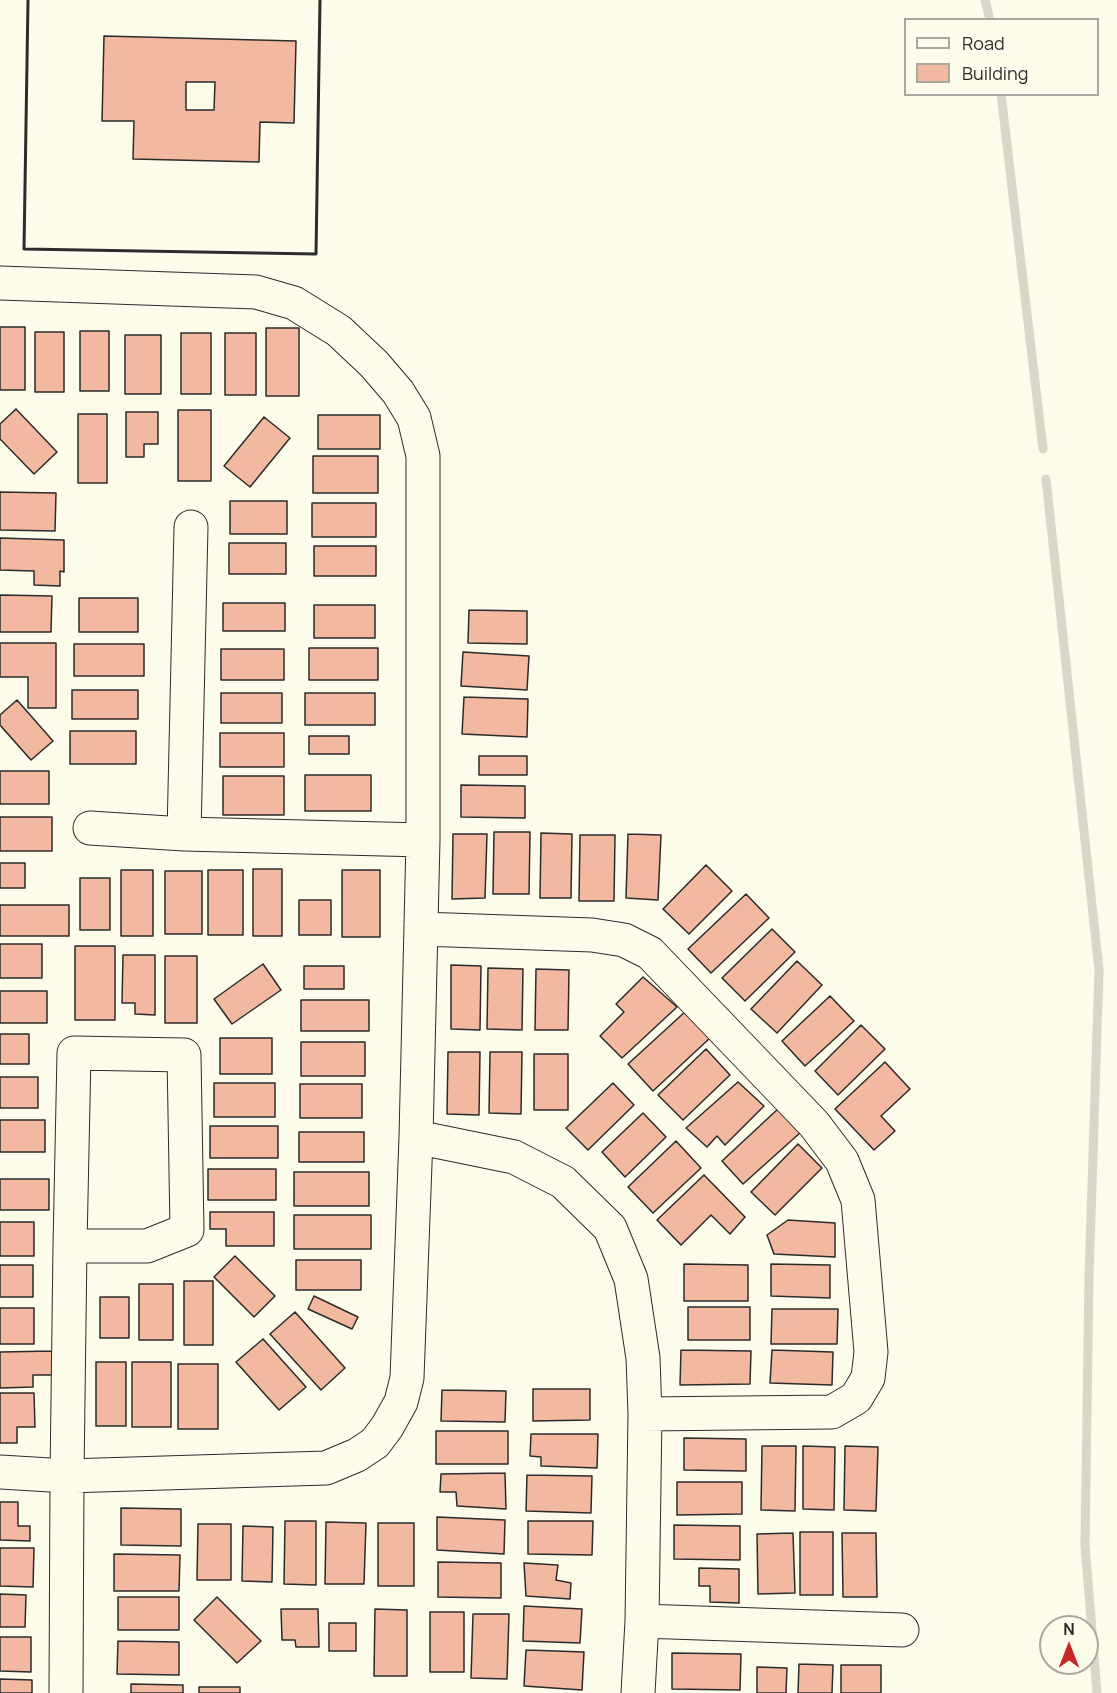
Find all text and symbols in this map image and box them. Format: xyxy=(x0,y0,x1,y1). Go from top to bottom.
legend xyxy=(904,18,1099,96)
text: Road xyxy=(962,31,1005,55)
text: Building xyxy=(962,61,1028,85)
north arrow xyxy=(1039,1615,1099,1675)
text: N xyxy=(1063,1618,1075,1640)

